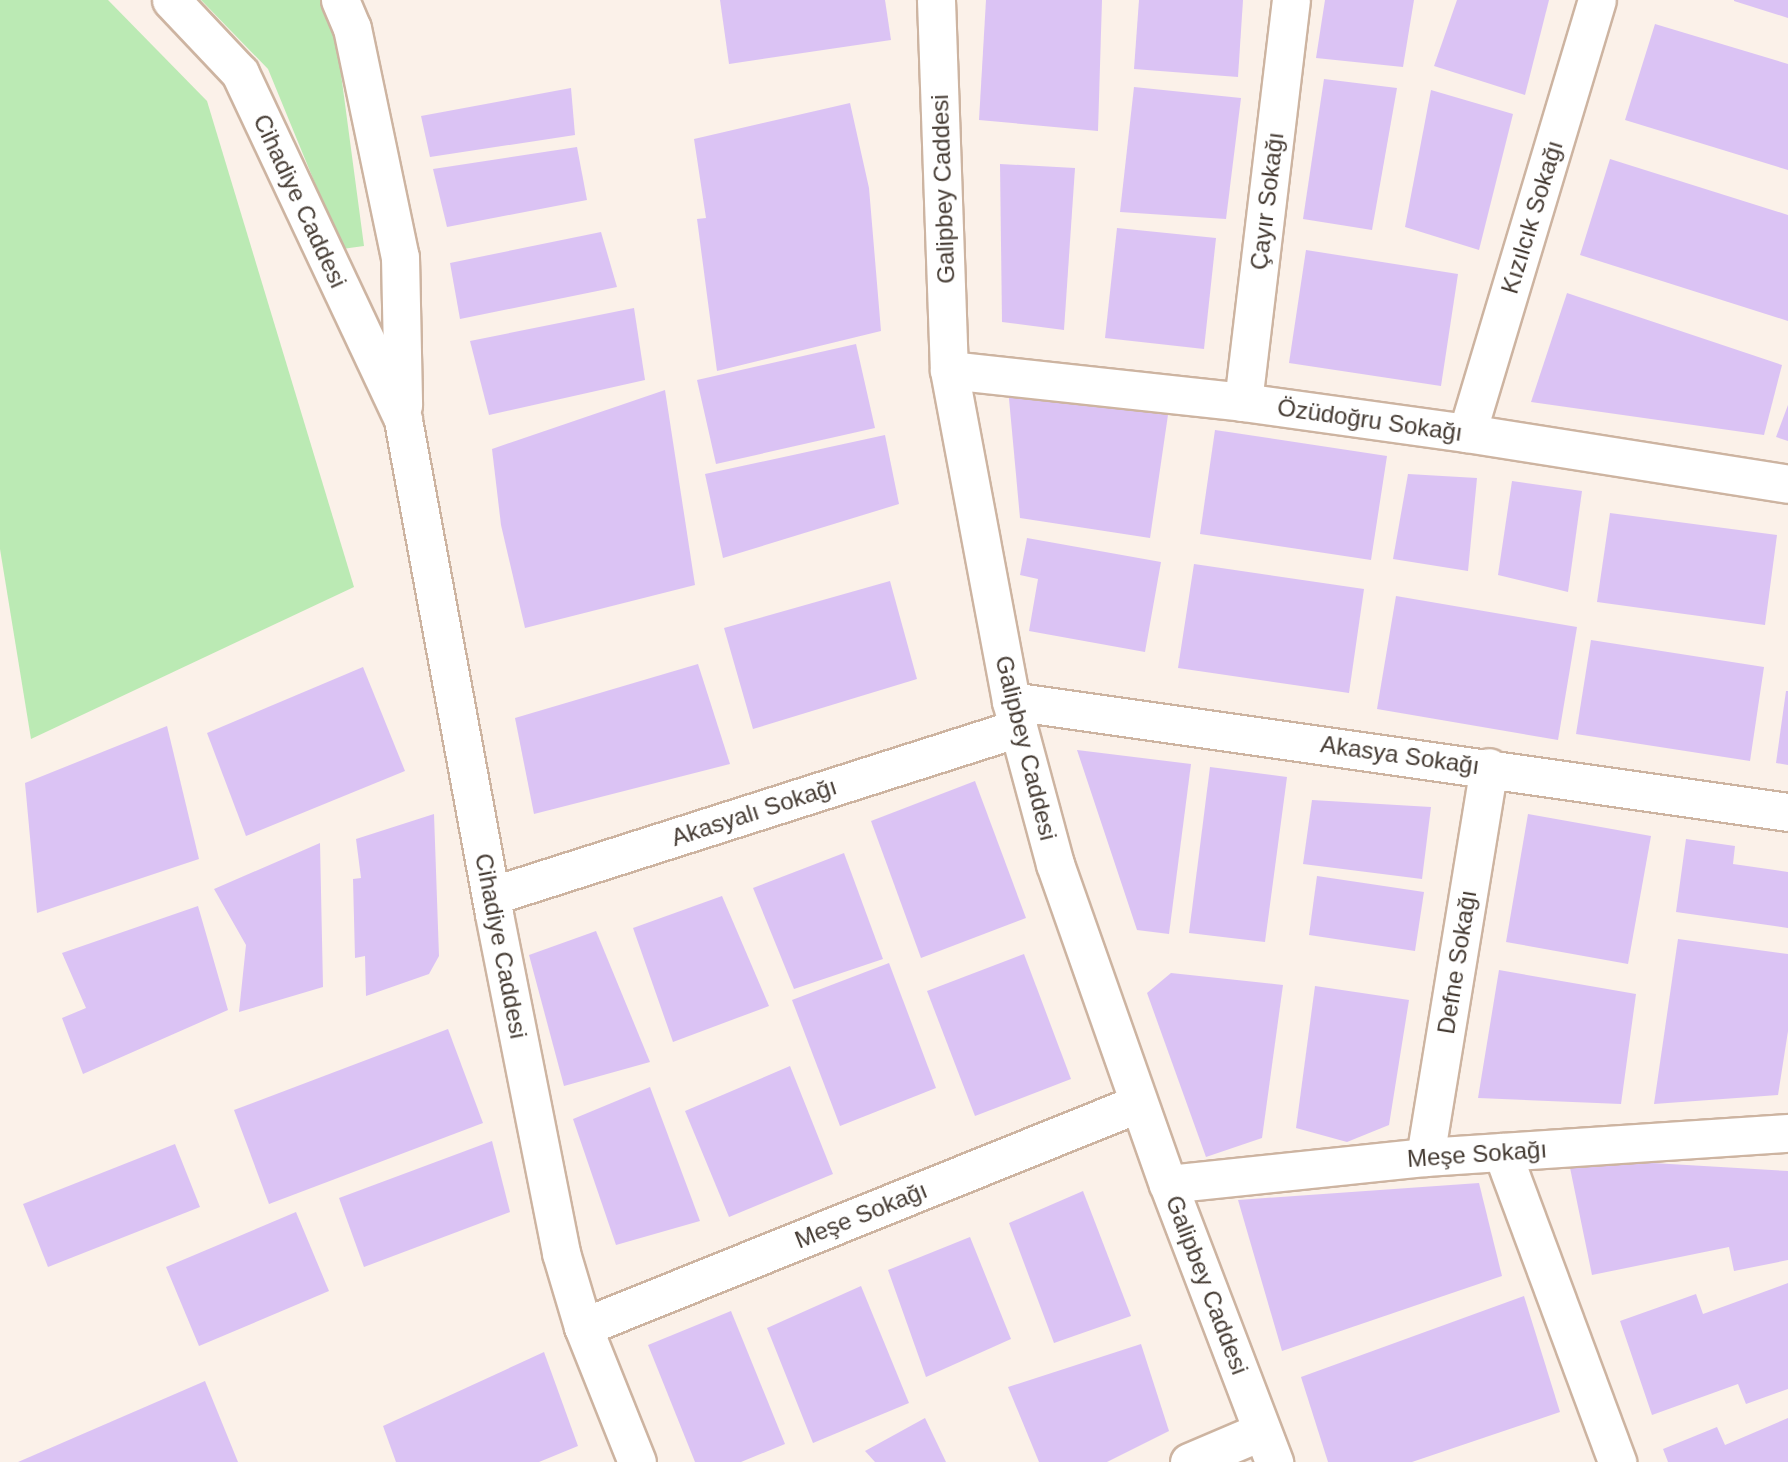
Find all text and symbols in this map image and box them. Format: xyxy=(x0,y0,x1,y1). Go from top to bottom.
street label: Galipbey Caddesi xyxy=(925,94,961,284)
street label: Cihadiye Caddesi xyxy=(247,110,353,292)
street label: Çayır Sokağı xyxy=(1244,130,1290,272)
street label: Kızılcık Sokağı xyxy=(1495,137,1569,297)
street label: Özüdoğru Sokağı xyxy=(1276,393,1464,447)
street label: Galipbey Caddesi xyxy=(989,653,1063,843)
street label: Akasya Sokağı xyxy=(1319,730,1481,780)
street label: Akasyalı Sokağı xyxy=(668,772,840,852)
street label: Cihadiye Caddesi xyxy=(469,851,533,1041)
street label: Defne Sokağı xyxy=(1431,888,1483,1036)
street label: Meşe Sokağı xyxy=(1406,1135,1548,1173)
street label: Meşe Sokağı xyxy=(791,1175,931,1255)
street label: Galipbey Caddesi xyxy=(1160,1191,1254,1379)

